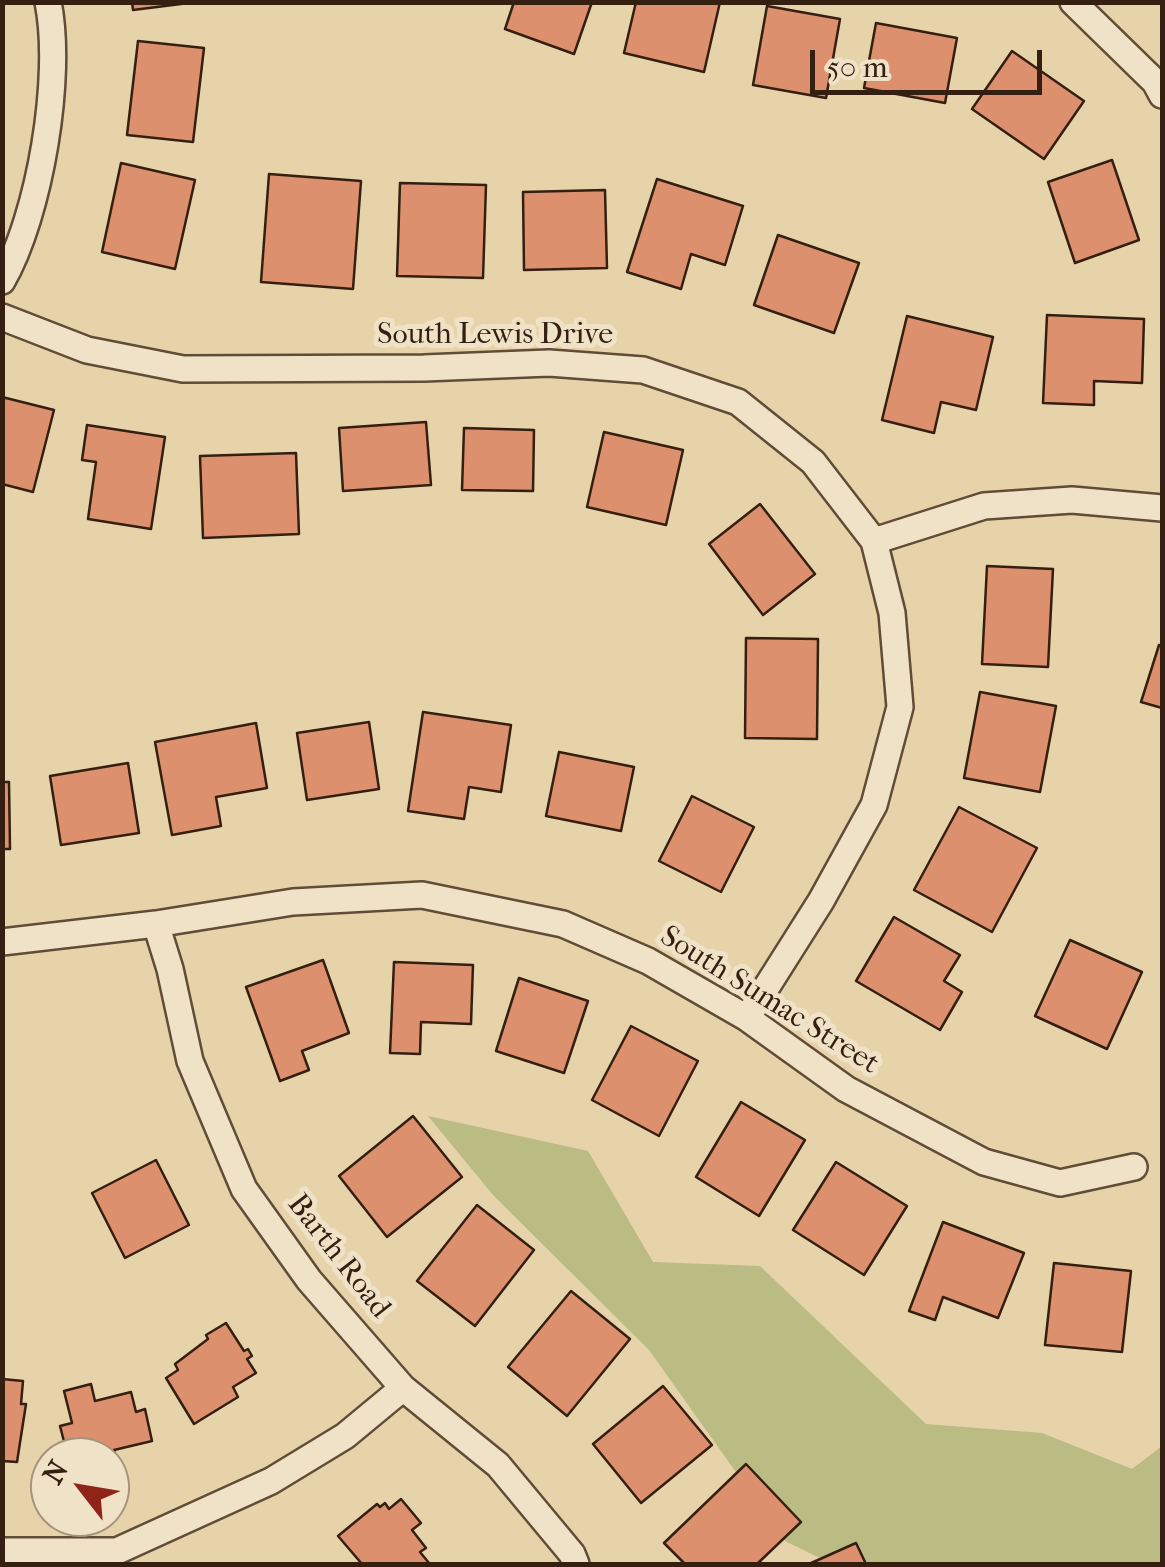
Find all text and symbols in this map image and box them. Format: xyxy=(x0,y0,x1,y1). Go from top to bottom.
scale bar xyxy=(815,30,1048,92)
text: 50 m xyxy=(827,50,888,85)
street label: South Lewis Drive xyxy=(377,318,613,354)
street label: South Sumac Street xyxy=(653,919,885,1083)
street label: Barth Road xyxy=(279,1188,397,1326)
north arrow xyxy=(30,1437,130,1537)
text: N xyxy=(36,1455,75,1490)

